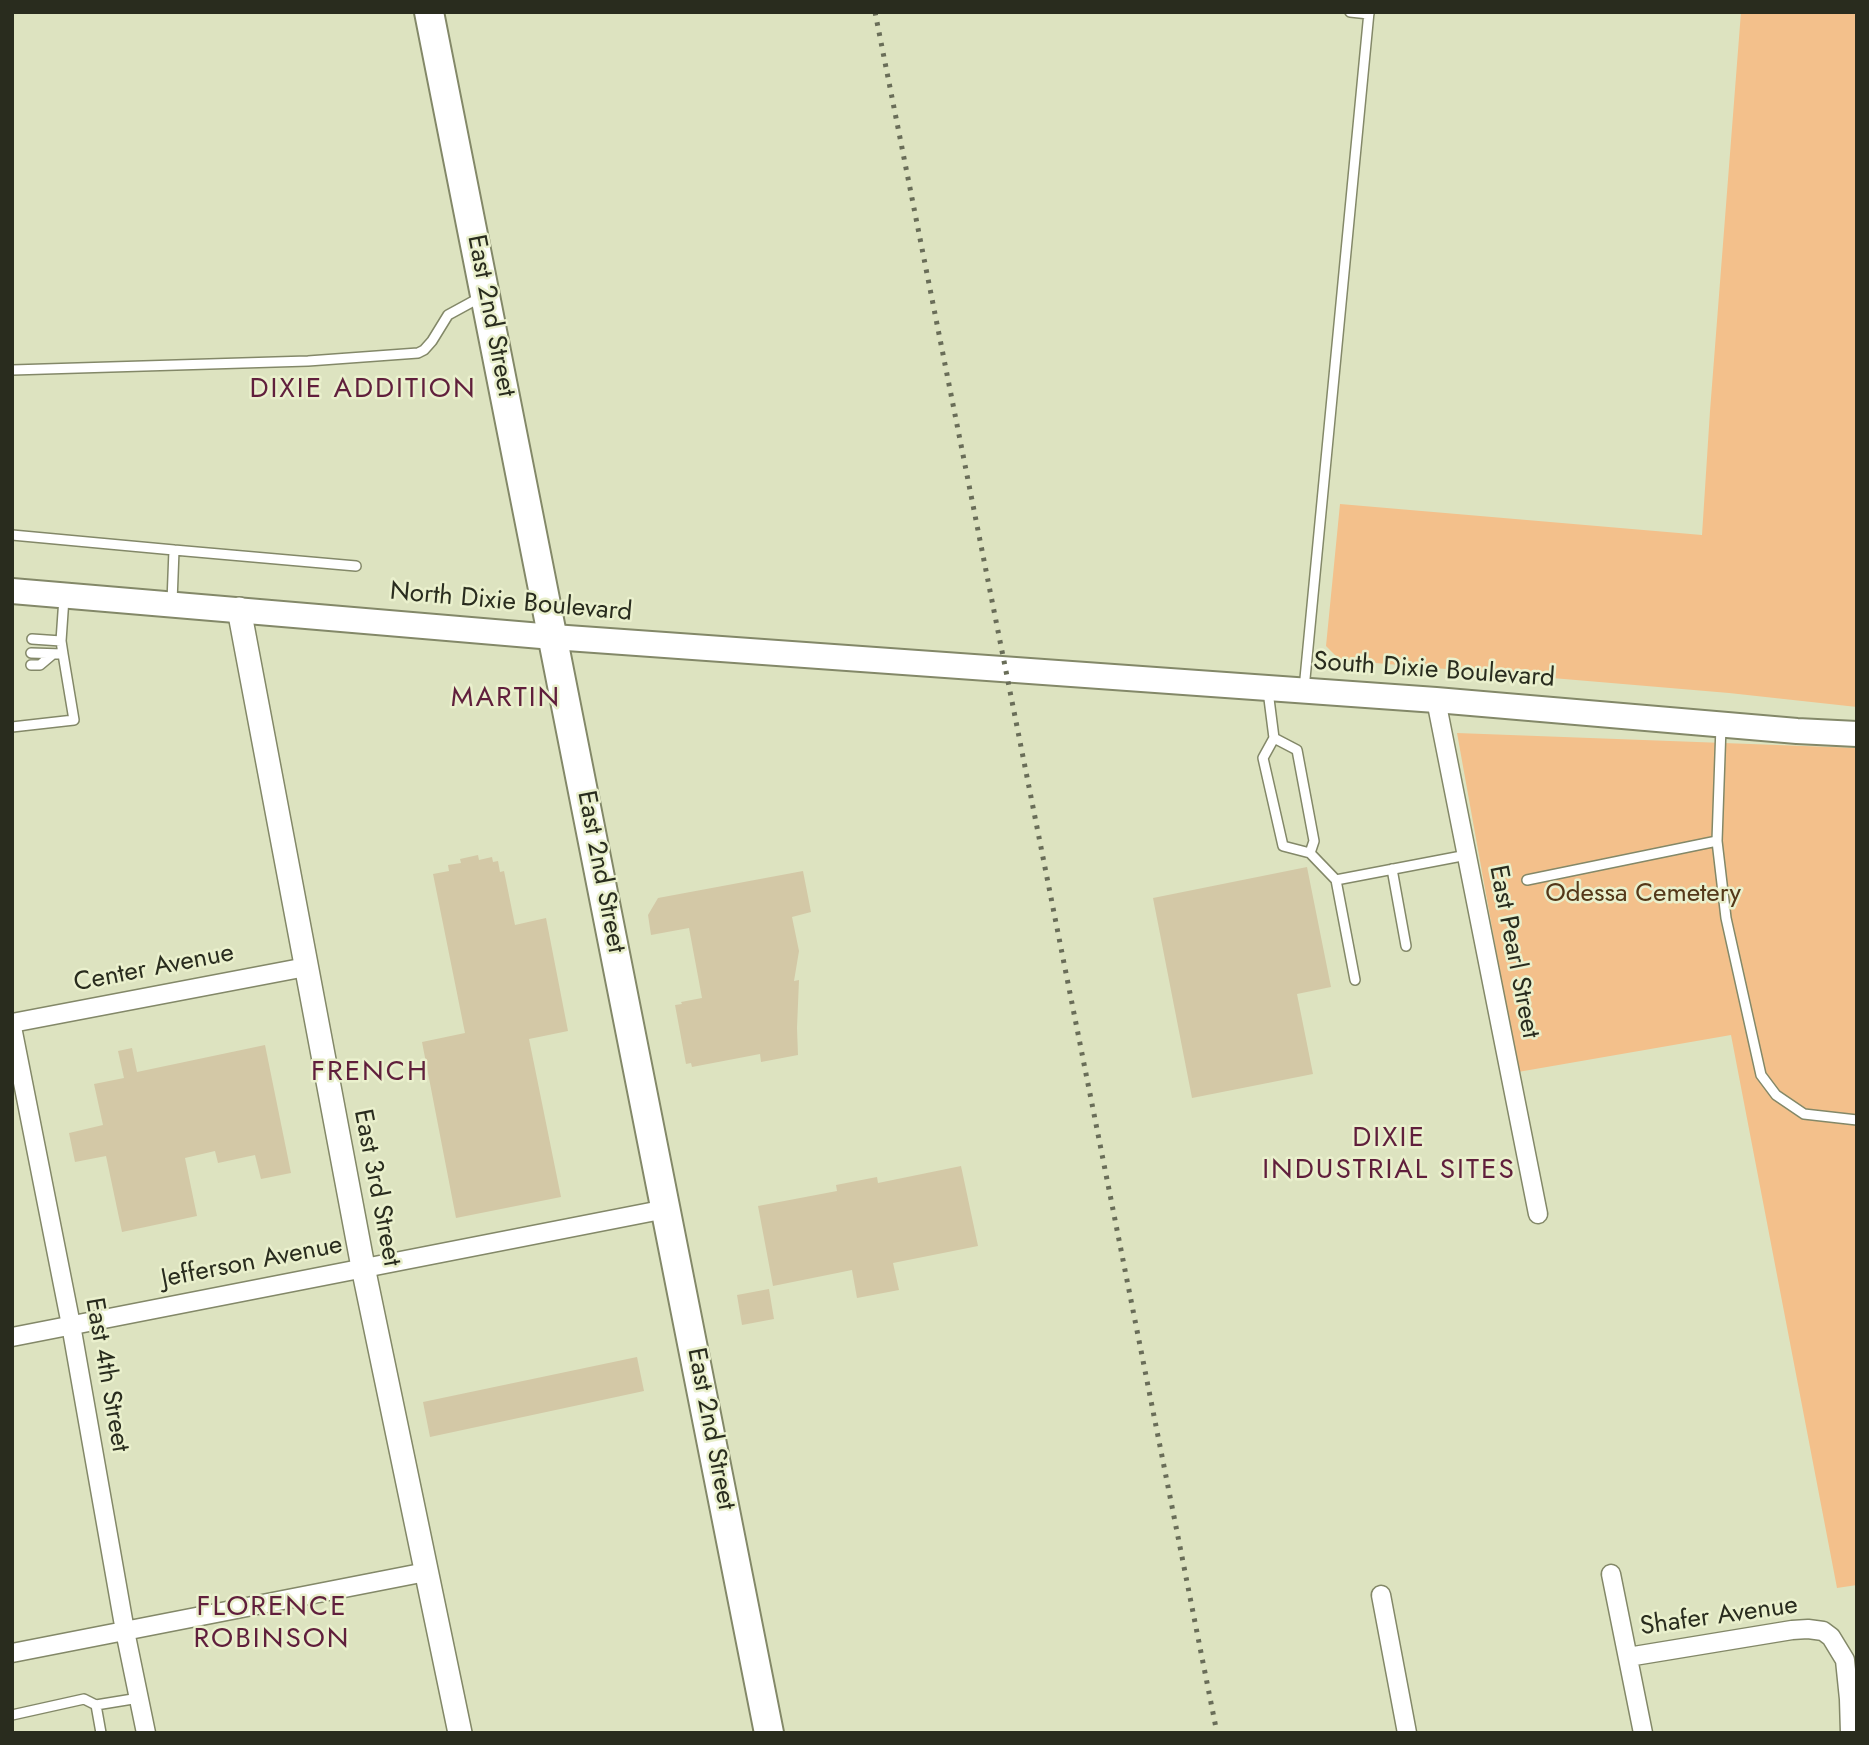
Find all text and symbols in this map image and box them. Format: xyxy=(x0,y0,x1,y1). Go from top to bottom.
street label: East 2nd Street xyxy=(459,232,521,400)
district label: DIXIE ADDITION xyxy=(251,373,475,407)
street label: North Dixie Boulevard xyxy=(388,577,634,629)
street label: South Dixie Boulevard xyxy=(1312,647,1556,695)
district label: MARTIN xyxy=(452,682,560,716)
street label: East 2nd Street xyxy=(569,788,631,956)
street label: East Pearl Street xyxy=(1481,863,1545,1041)
park label: Odessa Cemetery xyxy=(1545,879,1741,911)
street label: Center Avenue xyxy=(71,938,237,1000)
district label: FRENCH xyxy=(312,1056,428,1090)
street label: East 3rd Street xyxy=(346,1107,406,1269)
district label: DIXIE INDUSTRIAL SITES xyxy=(1264,1122,1514,1188)
street label: Jefferson Avenue xyxy=(159,1230,345,1296)
street label: East 4th Street xyxy=(77,1295,135,1455)
street label: East 2nd Street xyxy=(679,1345,741,1513)
street label: Shafer Avenue xyxy=(1638,1590,1800,1644)
district label: FLORENCE ROBINSON xyxy=(194,1591,350,1657)

